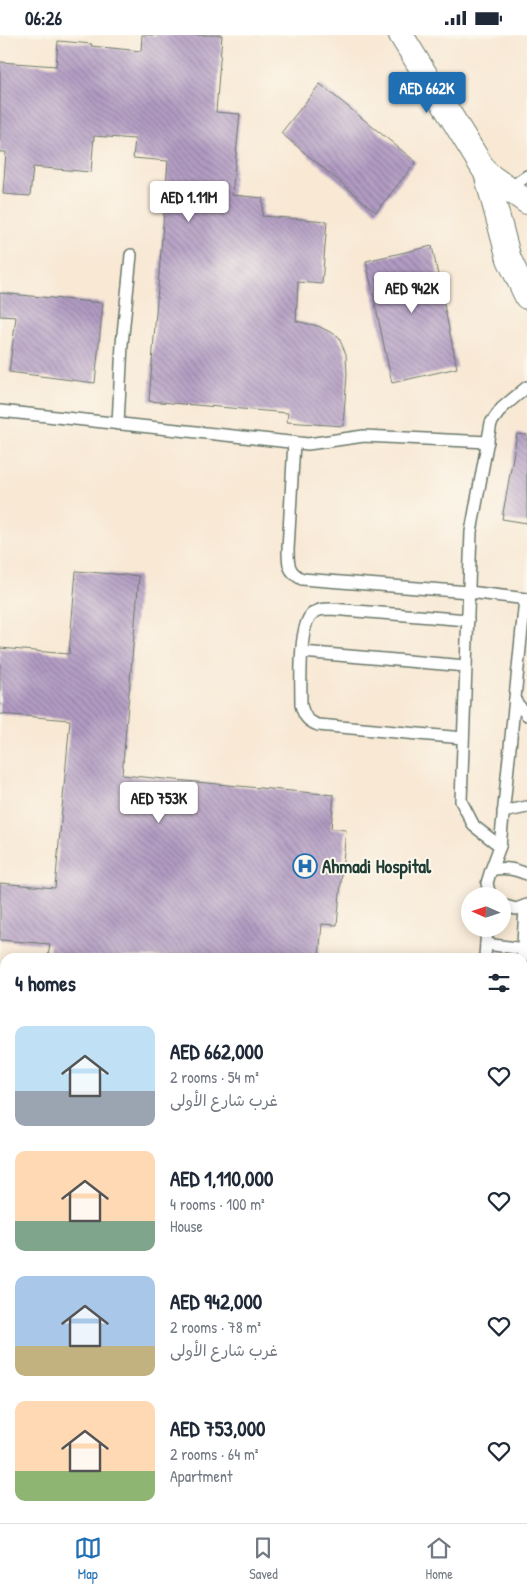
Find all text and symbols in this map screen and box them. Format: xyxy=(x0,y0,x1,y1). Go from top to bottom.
text: 06:26 xyxy=(25,5,62,31)
pin: AED 662K xyxy=(375,71,479,114)
text: AED 662K xyxy=(400,77,454,99)
pin: AED 1.11M xyxy=(132,181,246,223)
text: AED 1.11M xyxy=(161,186,217,208)
pin: AED 942K xyxy=(360,271,464,314)
text: AED 942K xyxy=(385,277,439,299)
pin: AED 753K xyxy=(107,781,211,824)
text: AED 753K xyxy=(131,787,187,809)
hospital icon: Ahmadi Hospital xyxy=(292,853,318,879)
place label: Ahmadi Hospital xyxy=(322,853,432,880)
north arrow xyxy=(461,887,511,937)
map controls xyxy=(461,887,511,937)
text: 4 homes xyxy=(15,969,76,998)
icon: filters xyxy=(485,969,513,997)
text: AED 662,000 xyxy=(170,1037,263,1066)
icon: home xyxy=(55,1046,115,1106)
icon: heart xyxy=(485,1062,513,1090)
text: 2 rooms · 54 m² xyxy=(170,1066,259,1088)
text: غرب شارع الأولى xyxy=(170,1089,278,1111)
text: AED 1,110,000 xyxy=(170,1164,273,1193)
icon: home xyxy=(55,1171,115,1231)
icon: heart xyxy=(485,1187,513,1215)
text: 4 rooms · 100 m² xyxy=(170,1193,265,1215)
text: House xyxy=(170,1215,203,1237)
text: AED 942,000 xyxy=(170,1287,262,1316)
icon: home xyxy=(55,1296,115,1356)
icon: heart xyxy=(485,1312,513,1340)
text: 2 rooms · 78 m² xyxy=(170,1316,261,1338)
text: غرب شارع الأولى xyxy=(170,1339,278,1361)
text: AED 753,000 xyxy=(170,1414,266,1443)
icon: home xyxy=(55,1421,115,1481)
icon: heart xyxy=(485,1437,513,1465)
text: 2 rooms · 64 m² xyxy=(170,1443,258,1465)
text: Apartment xyxy=(170,1465,233,1487)
tab: Map xyxy=(74,1534,102,1583)
tab: Saved xyxy=(249,1534,278,1583)
tab: Home xyxy=(425,1534,453,1583)

